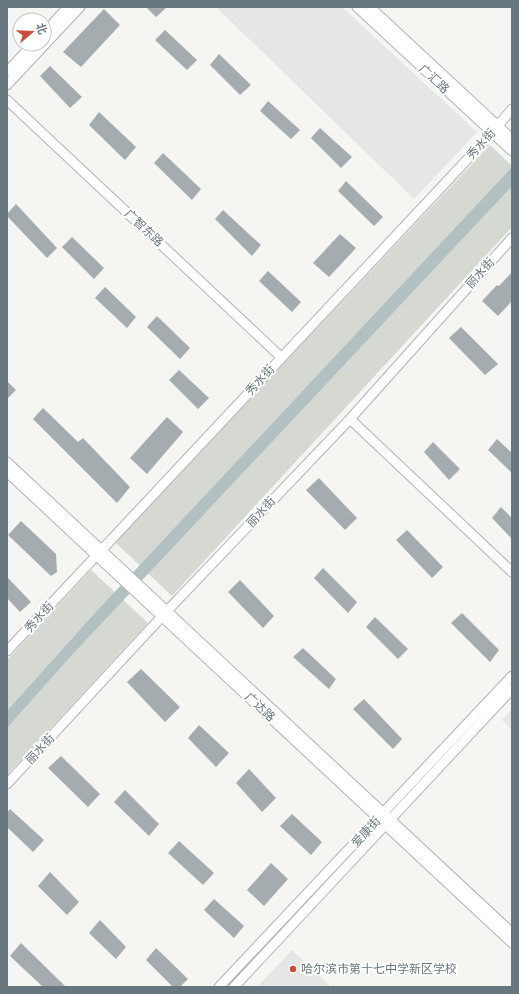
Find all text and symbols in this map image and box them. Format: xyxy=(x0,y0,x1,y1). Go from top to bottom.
north arrow xyxy=(12,12,52,52)
text: 北 xyxy=(33,21,50,36)
street label: 广汇路 xyxy=(416,61,453,96)
street label: 秀水街 xyxy=(463,125,498,162)
street label: 广智东路 xyxy=(122,206,167,249)
street label: 丽水街 xyxy=(462,254,497,291)
street label: 秀水街 xyxy=(242,361,277,398)
street label: 丽水街 xyxy=(243,493,278,530)
street label: 秀水街 xyxy=(21,598,56,635)
street label: 广达路 xyxy=(242,689,279,724)
street label: 丽水街 xyxy=(22,730,57,767)
street label: 爱康街 xyxy=(348,813,383,850)
place label: 哈尔滨市第十七中学新区学校 xyxy=(301,961,457,976)
marker: 哈尔滨市第十七中学新区学校 xyxy=(288,964,298,974)

